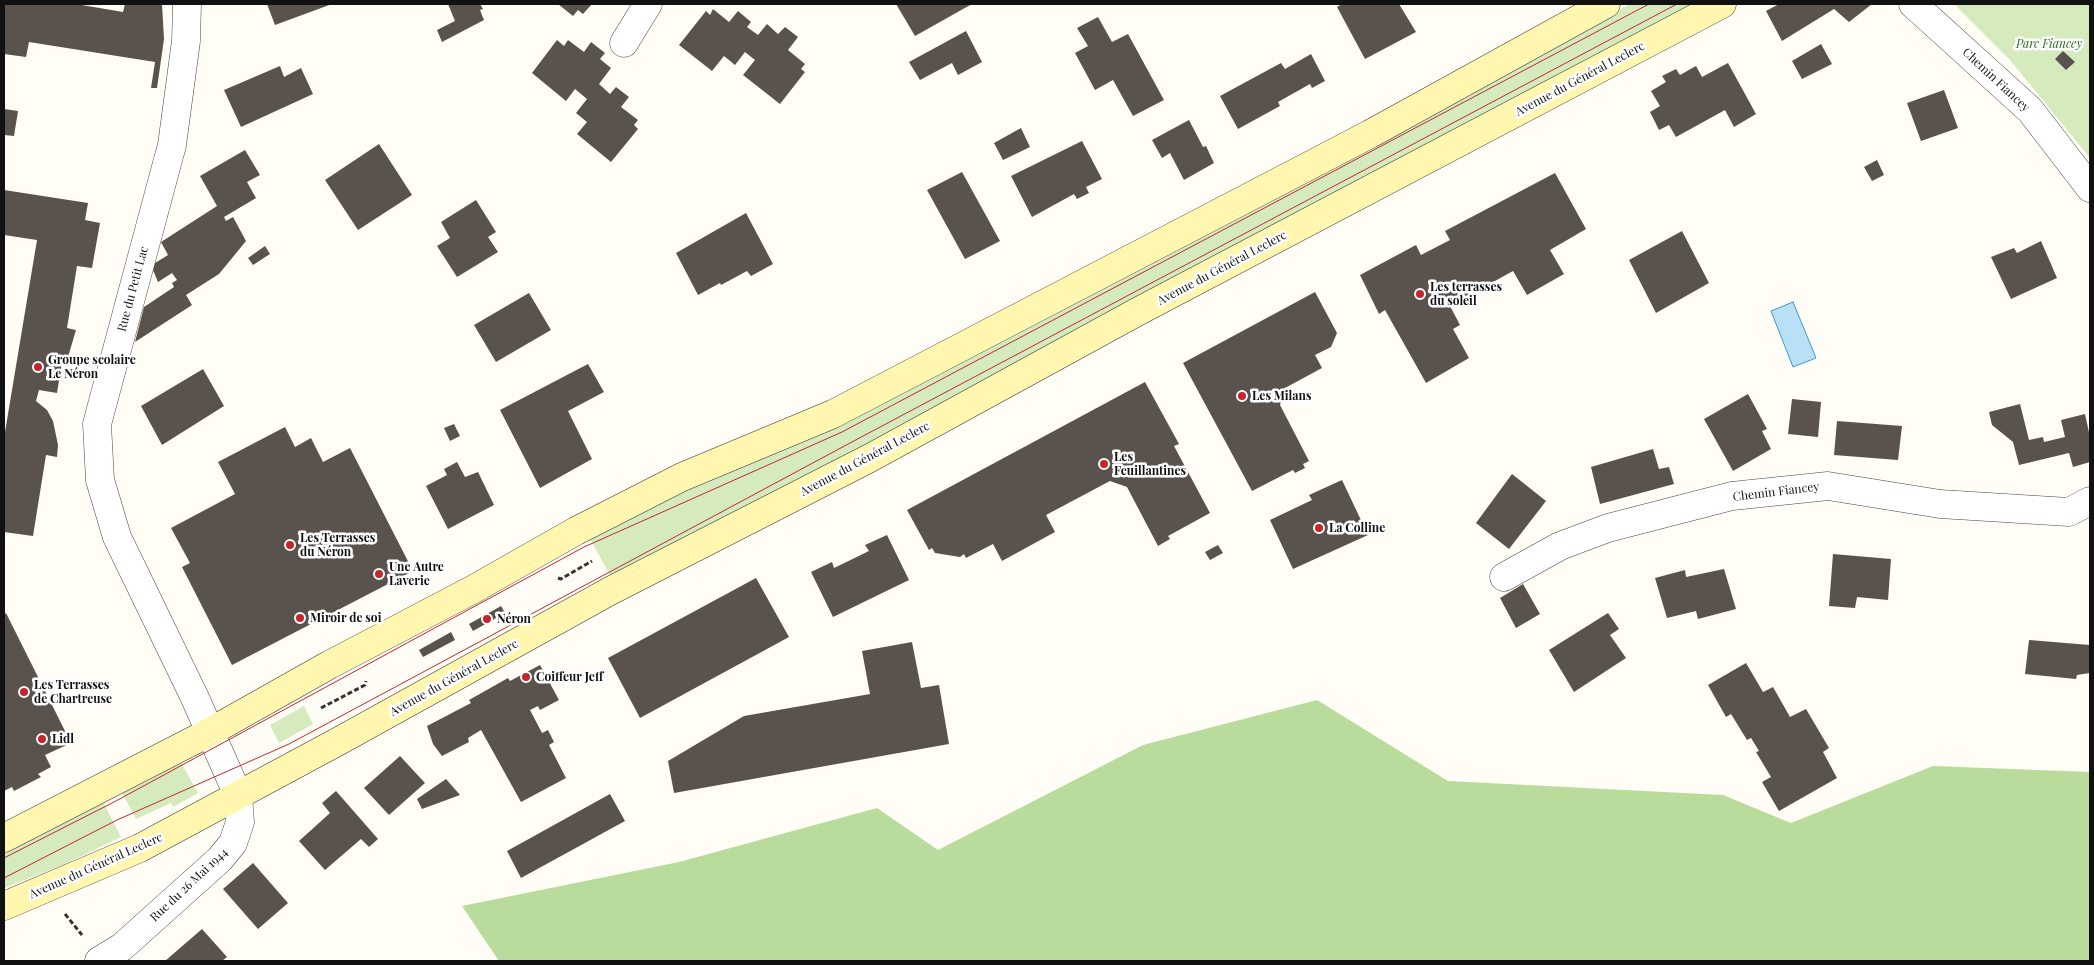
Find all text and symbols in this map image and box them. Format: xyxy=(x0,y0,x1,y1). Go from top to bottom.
park label: Parc Fiancey xyxy=(2016,37,2082,51)
street label: Avenue du Général Leclerc xyxy=(1513,39,1647,119)
street label: Chemin Fiancey xyxy=(1959,45,2033,115)
street label: Avenue du Général Leclerc xyxy=(1155,228,1289,308)
street label: Rue du Petit Lac xyxy=(115,245,151,333)
place label: Les terrasses du soleil xyxy=(1430,280,1502,308)
marker: Les terrasses du soleil xyxy=(1414,288,1426,300)
place label: Groupe scolaire Le Néron xyxy=(48,353,136,381)
marker: Groupe scolaire Le Néron xyxy=(32,361,44,373)
place label: Les Milans xyxy=(1252,389,1311,403)
marker: Les Milans xyxy=(1236,390,1248,402)
street label: Avenue du Général Leclerc xyxy=(798,419,932,499)
place label: Les Feuillantines xyxy=(1114,450,1186,478)
marker: Les Feuillantines xyxy=(1098,458,1110,470)
street label: Chemin Fiancey xyxy=(1732,480,1820,504)
place label: La Colline xyxy=(1329,521,1385,535)
marker: La Colline xyxy=(1313,522,1325,534)
place label: Les Terrasses du Néron xyxy=(300,531,375,559)
marker: Les Terrasses du Néron xyxy=(284,539,296,551)
place label: Une Autre Laverie xyxy=(389,560,444,588)
marker: Une Autre Laverie xyxy=(373,568,385,580)
place label: Miroir de soi xyxy=(310,611,381,625)
marker: Miroir de soi xyxy=(294,612,306,624)
place label: Néron xyxy=(497,612,531,626)
marker: Néron xyxy=(481,613,493,625)
street label: Avenue du Général Leclerc xyxy=(387,637,521,719)
place label: Coiffeur Jeff xyxy=(536,670,603,684)
marker: Coiffeur Jeff xyxy=(520,671,532,683)
place label: Les Terrasses de Chartreuse xyxy=(34,678,112,706)
marker: Les Terrasses de Chartreuse xyxy=(18,686,30,698)
place label: Lidl xyxy=(52,732,74,746)
marker: Lidl xyxy=(36,733,48,745)
street label: Avenue du Général Leclerc xyxy=(27,830,165,902)
street label: Rue du 26 Mai 1944 xyxy=(147,845,231,925)

